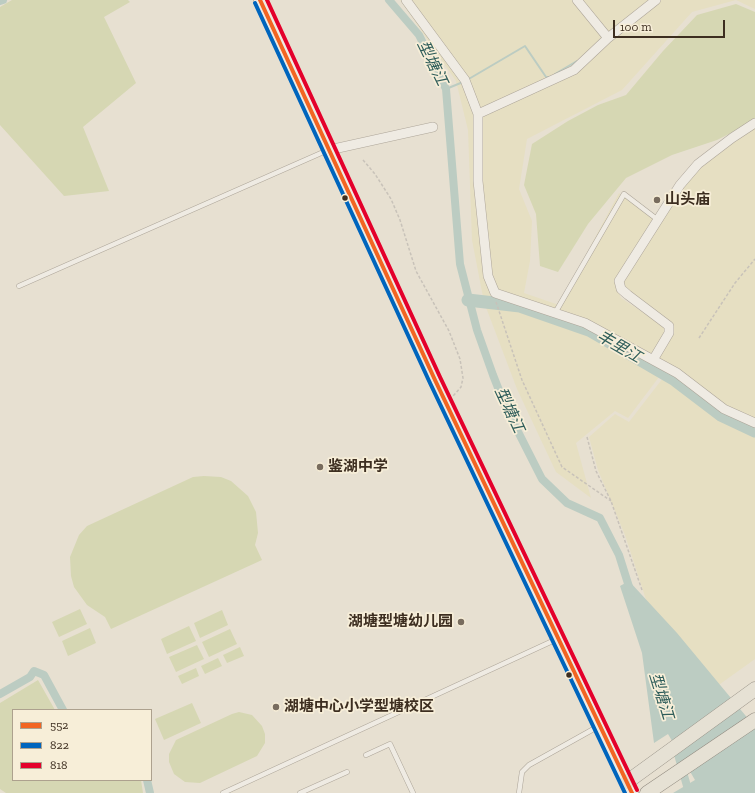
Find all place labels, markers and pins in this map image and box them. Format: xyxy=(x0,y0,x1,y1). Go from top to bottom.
place label: 山头庙 xyxy=(665,191,710,209)
unlabelled marker xyxy=(340,193,350,203)
marker: 山头庙 xyxy=(652,195,662,205)
place label: 鉴湖中学 xyxy=(328,458,388,476)
marker: 鉴湖中学 xyxy=(315,462,325,472)
place label: 湖塘型塘幼儿园 xyxy=(348,613,453,631)
marker: 湖塘型塘幼儿园 xyxy=(456,617,466,627)
unlabelled marker xyxy=(564,670,574,680)
place label: 湖塘中心小学型塘校区 xyxy=(284,698,434,716)
marker: 湖塘中心小学型塘校区 xyxy=(271,702,281,712)

